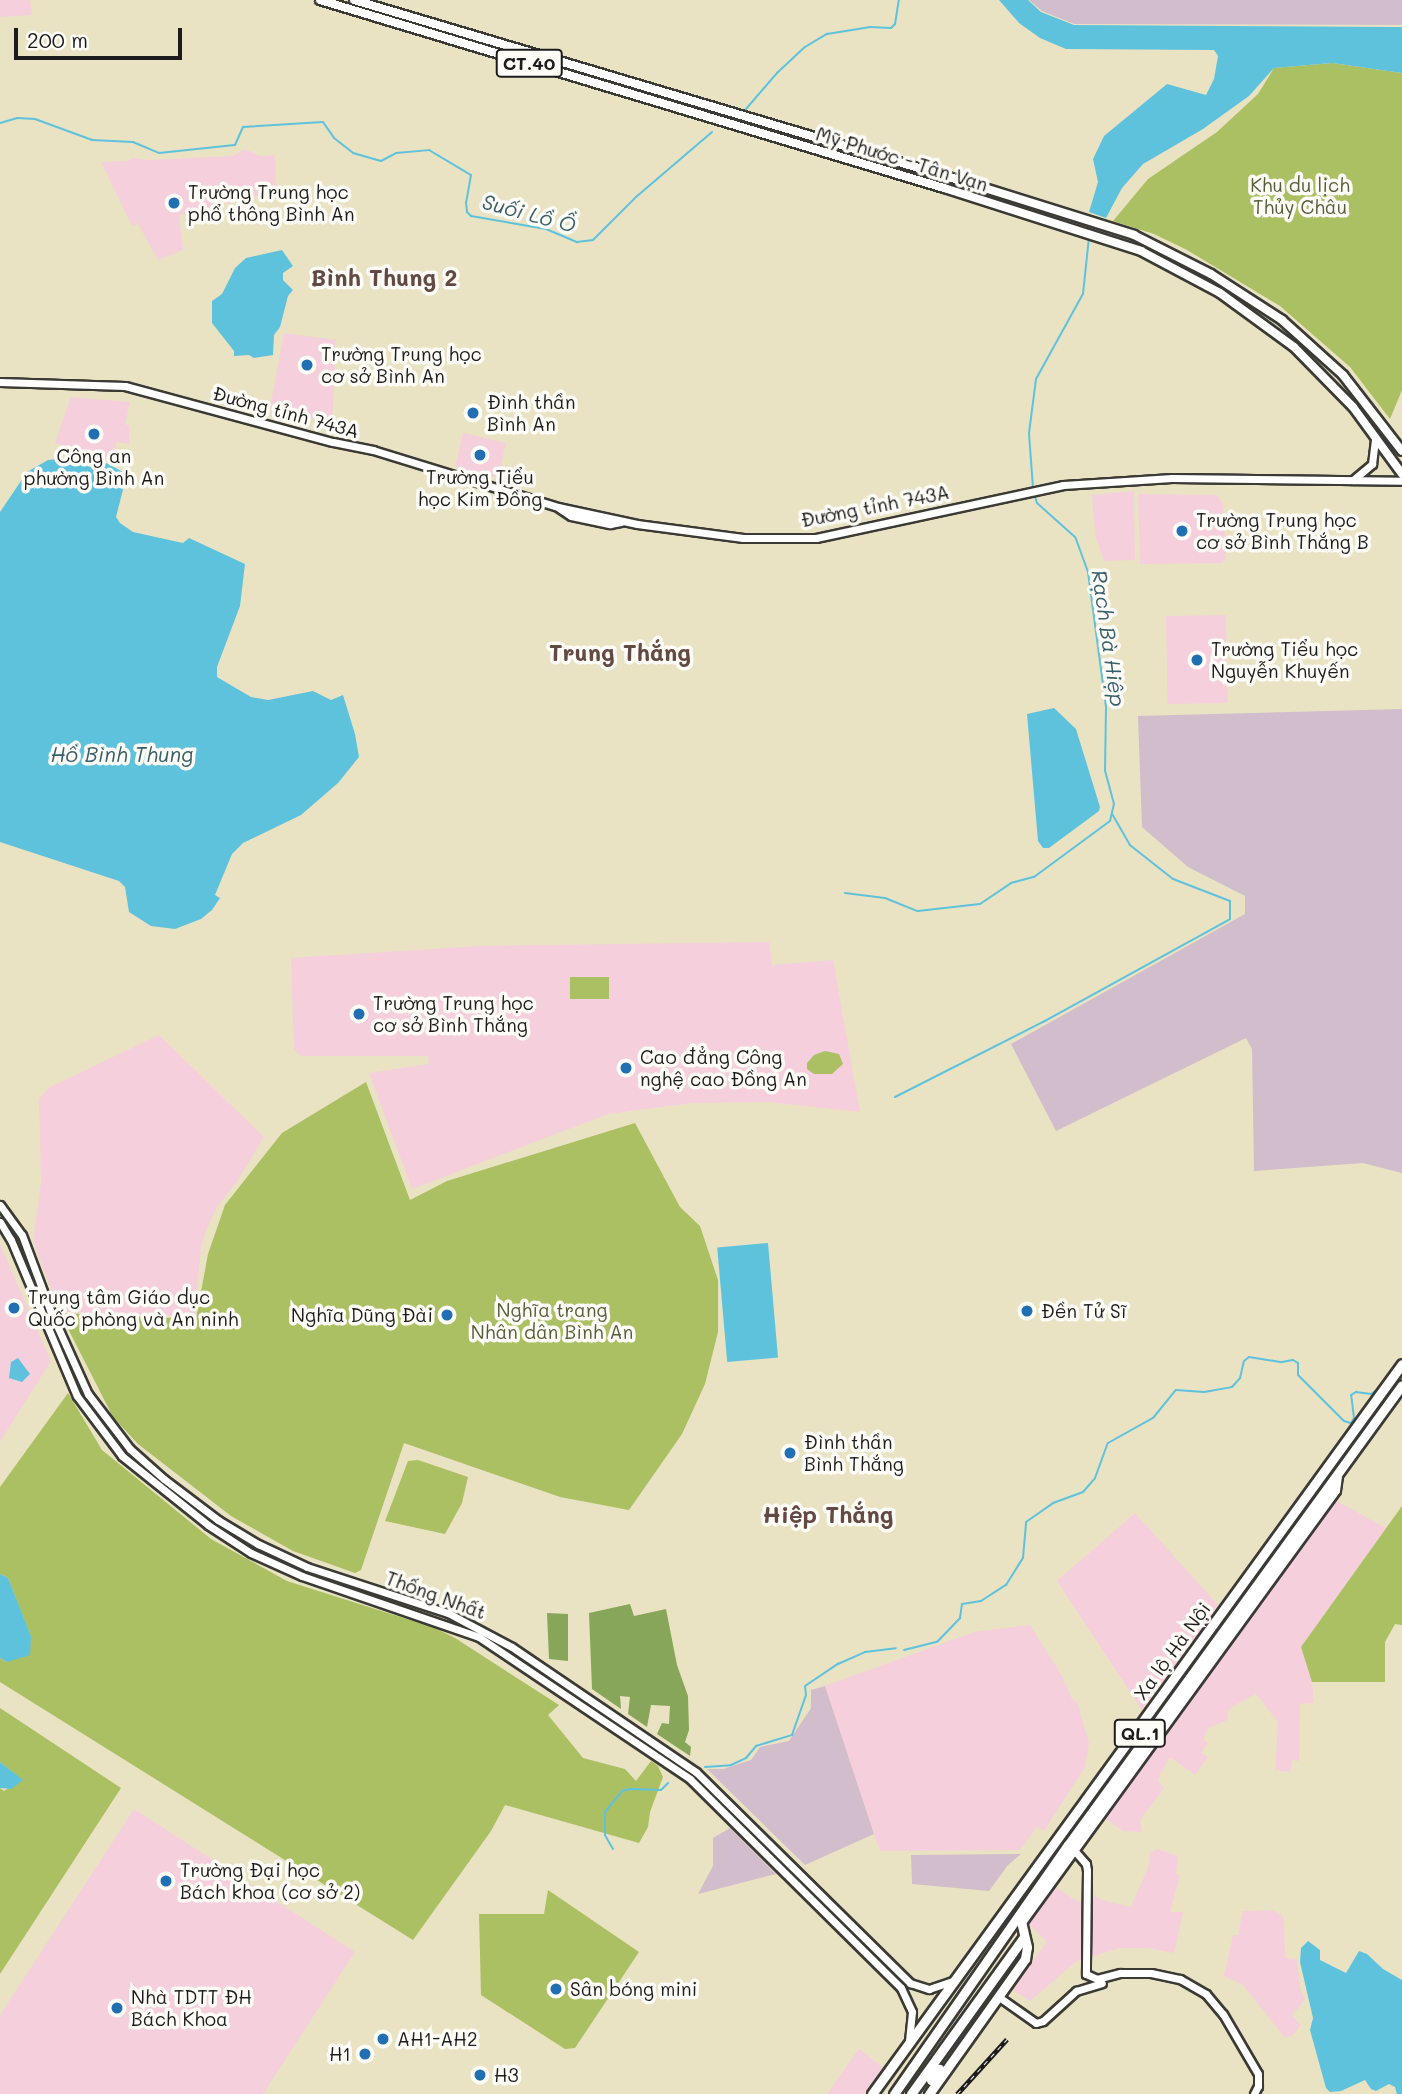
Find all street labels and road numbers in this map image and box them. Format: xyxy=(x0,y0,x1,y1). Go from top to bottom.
road number: CT.40 xyxy=(494,48,564,78)
street label: Mỹ Phước - Tân Vạn xyxy=(813,122,991,196)
street label: Đường tỉnh 743A xyxy=(210,381,362,443)
street label: Đường tỉnh 743A xyxy=(799,480,951,532)
street label: Thống Nhất xyxy=(383,1566,489,1624)
street label: Xa lộ Hà Nội xyxy=(1129,1598,1215,1704)
road number: QL.1 xyxy=(1114,1718,1166,1748)

